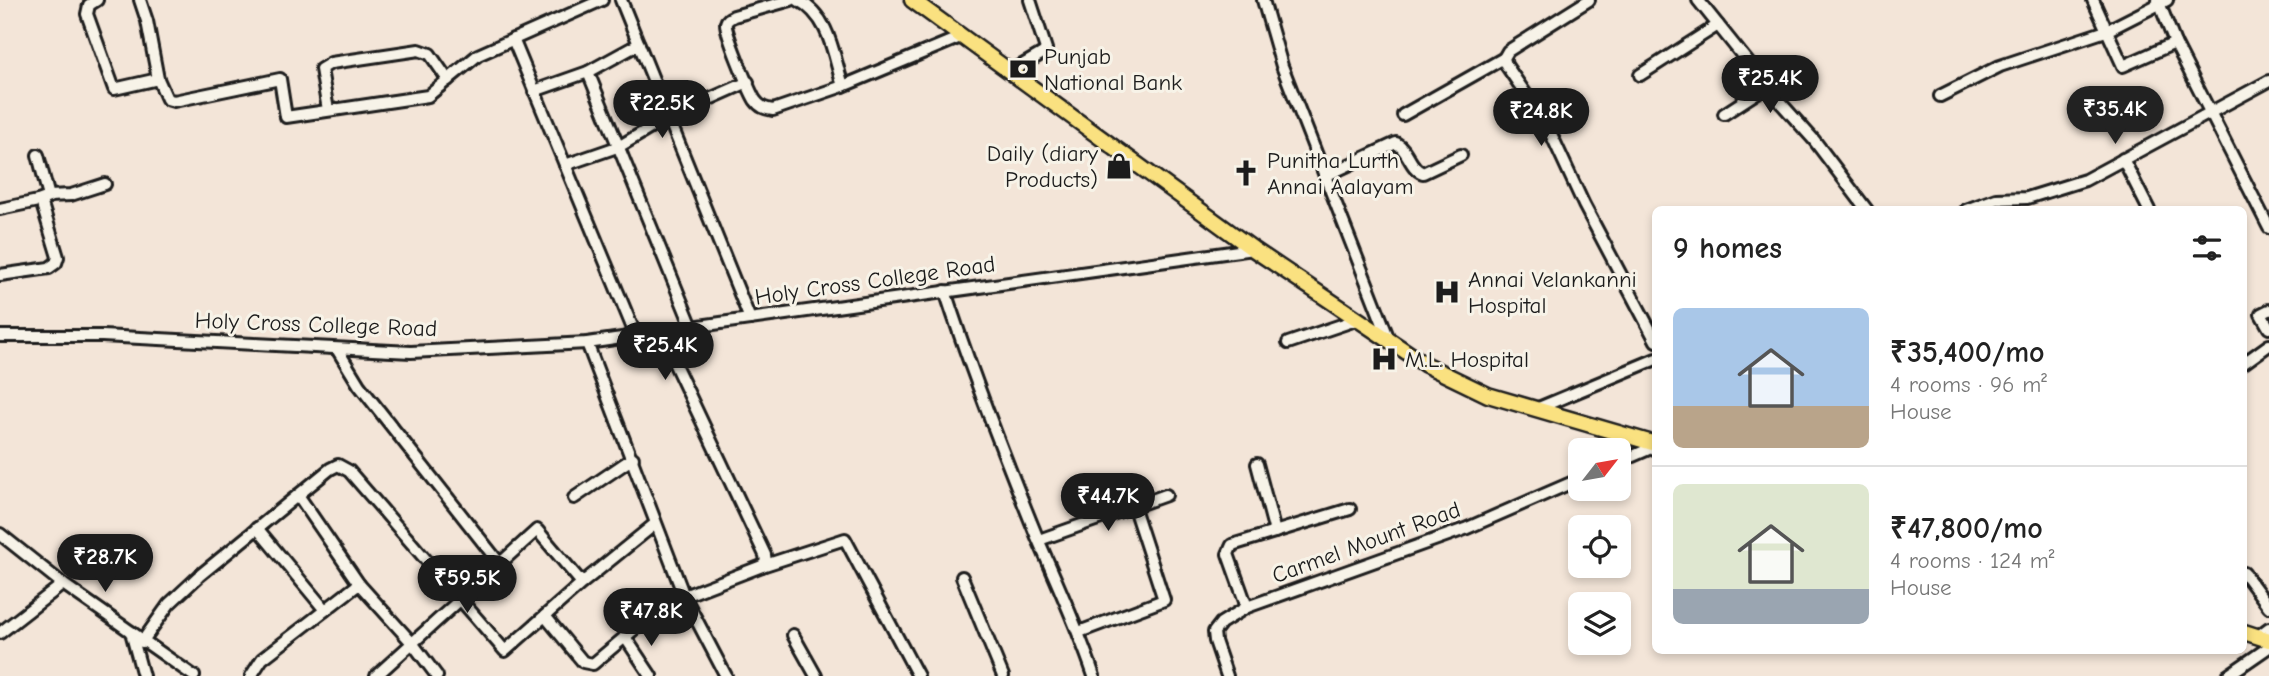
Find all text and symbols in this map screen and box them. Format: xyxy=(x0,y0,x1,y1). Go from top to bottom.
place label: Punjab National Bank xyxy=(1044,43,1182,96)
bank icon: Punjab National Bank xyxy=(1008,54,1038,84)
pin: ₹25.4K xyxy=(1713,55,1827,115)
text: ₹25.4K xyxy=(1738,64,1802,91)
pin: ₹22.5K xyxy=(605,80,719,140)
pin: ₹35.4K xyxy=(2058,86,2172,146)
pin: ₹24.8K xyxy=(1484,88,1598,148)
text: ₹22.5K xyxy=(629,89,695,116)
text: ₹35.4K xyxy=(2083,95,2147,122)
text: ₹24.8K xyxy=(1509,97,1573,124)
place label: Daily (diary Products) xyxy=(987,140,1099,193)
place label: Punitha Lurth Annai Aalayam xyxy=(1267,147,1414,200)
shop icon: Daily (diary Products) xyxy=(1104,151,1134,181)
church icon: Punitha Lurth Annai Aalayam xyxy=(1231,158,1261,188)
icon: filters xyxy=(2188,229,2226,267)
text: 9 homes xyxy=(1673,231,1782,266)
street label: Holy Cross College Road xyxy=(753,250,997,311)
place label: Annai Velankanni Hospital xyxy=(1468,266,1637,319)
hospital icon: Annai Velankanni Hospital xyxy=(1432,277,1462,307)
street label: Holy Cross College Road xyxy=(194,307,438,342)
pin: ₹25.4K xyxy=(608,322,722,382)
text: ₹25.4K xyxy=(633,331,697,358)
text: ₹35,400/mo xyxy=(1890,335,2045,370)
icon: home xyxy=(1729,336,1813,420)
hospital icon: M.L. Hospital xyxy=(1369,344,1399,374)
place label: M.L. Hospital xyxy=(1405,346,1529,373)
text: 4 rooms · 96 m² xyxy=(1890,371,2047,398)
text: House xyxy=(1890,398,1952,425)
north arrow xyxy=(1568,438,1631,500)
map controls xyxy=(1568,438,1631,655)
pin: ₹44.7K xyxy=(1051,474,1165,533)
text: ₹44.7K xyxy=(1077,482,1139,509)
street label: Carmel Mount Road xyxy=(1268,496,1464,589)
text: ₹47,800/mo xyxy=(1890,511,2043,546)
icon: home xyxy=(1729,512,1813,596)
button: locate xyxy=(1568,515,1631,578)
pin: ₹28.7K xyxy=(48,534,162,594)
text: ₹28.7K xyxy=(73,543,137,570)
text: 4 rooms · 124 m² xyxy=(1890,547,2054,574)
pin: ₹59.5K xyxy=(410,556,524,615)
text: ₹59.5K xyxy=(434,564,500,591)
text: House xyxy=(1890,574,1952,601)
pin: ₹47.8K xyxy=(594,588,708,648)
button: layers xyxy=(1568,592,1631,655)
text: ₹47.8K xyxy=(619,597,683,624)

